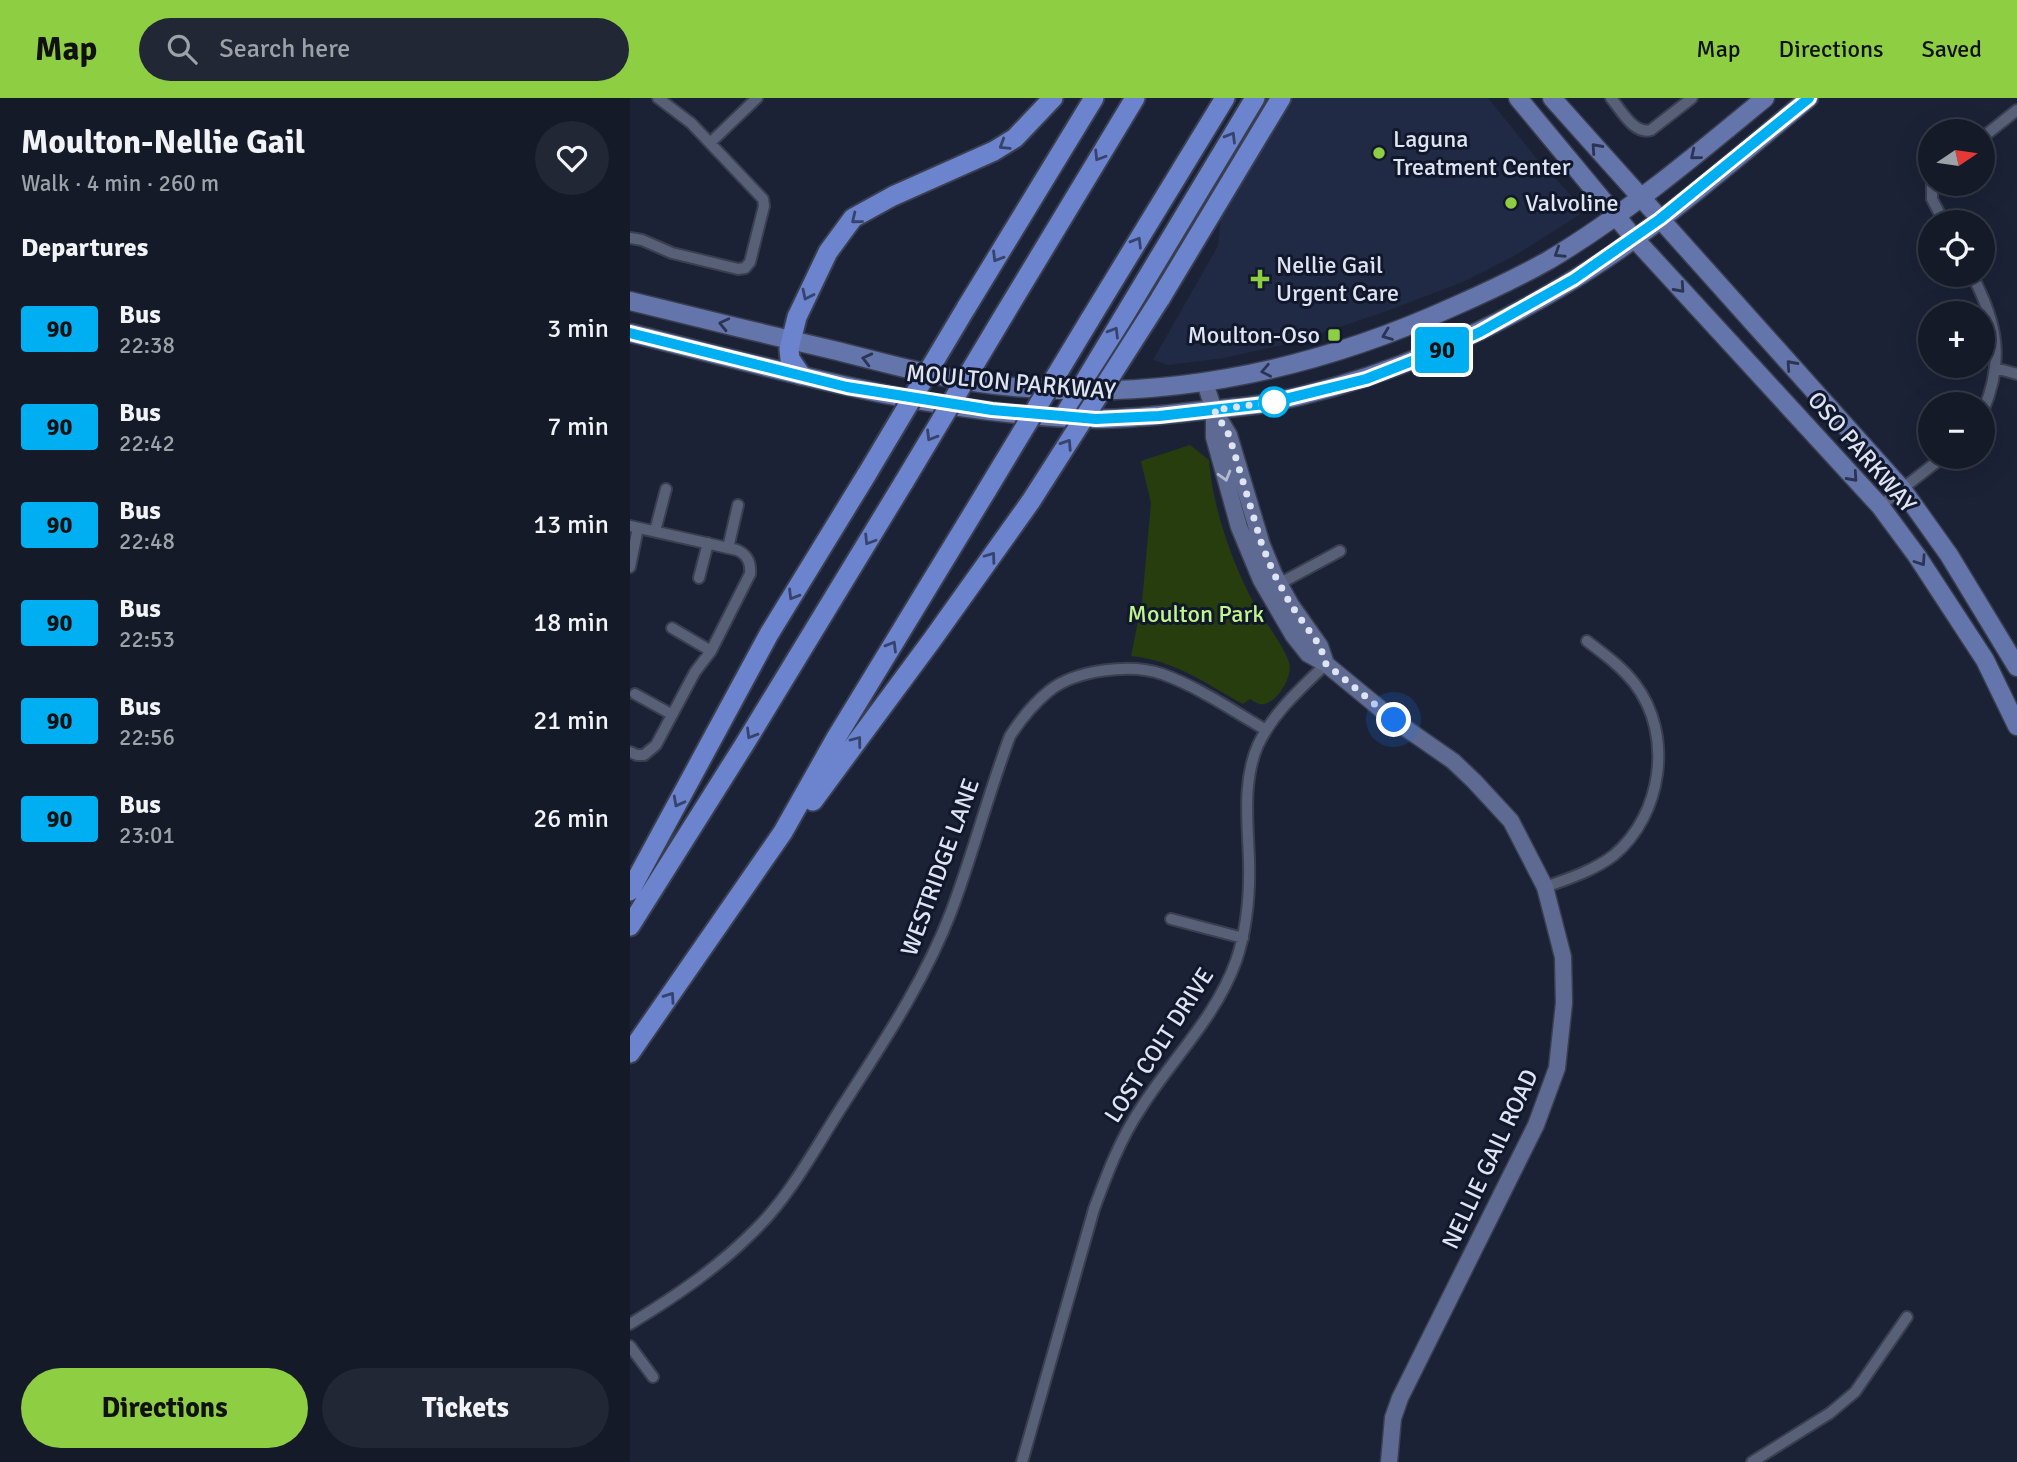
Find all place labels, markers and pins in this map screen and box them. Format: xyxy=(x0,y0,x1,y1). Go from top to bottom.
place label: Laguna Treatment Center xyxy=(1393,124,1571,182)
marker: Laguna Treatment Center xyxy=(1371,145,1387,161)
place label: Valvoline xyxy=(1525,188,1618,218)
marker: Valvoline xyxy=(1503,195,1519,211)
place label: Nellie Gail Urgent Care xyxy=(1276,250,1399,308)
marker: Nellie Gail Urgent Care xyxy=(1250,269,1270,289)
place label: Moulton-Oso xyxy=(1187,320,1320,350)
marker: Moulton-Oso xyxy=(1326,327,1342,343)
unlabelled marker xyxy=(1259,387,1289,417)

